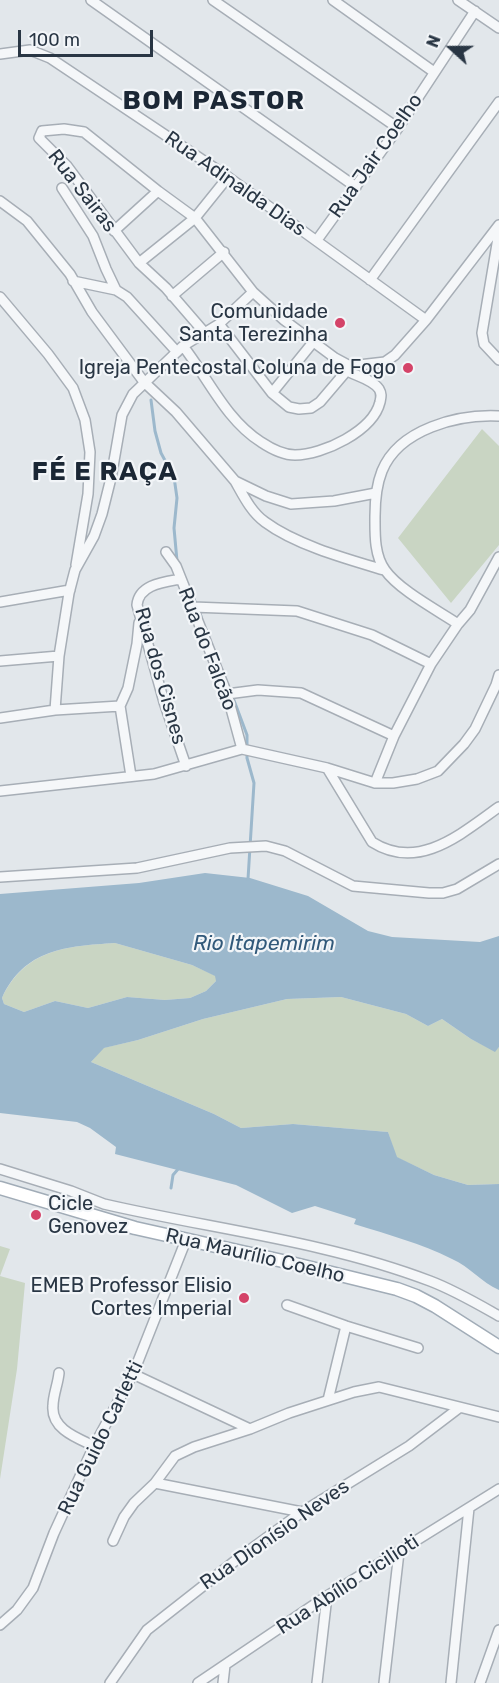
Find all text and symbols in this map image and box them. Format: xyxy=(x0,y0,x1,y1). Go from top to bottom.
scale bar xyxy=(21,18,156,56)
north arrow xyxy=(421,18,481,78)
text: 100 m xyxy=(29,29,80,51)
text: N xyxy=(423,33,445,50)
district label: BOM PASTOR xyxy=(122,85,306,117)
street label: Rua Jair Coelho xyxy=(324,89,428,223)
street label: Rua Adinalda Dias xyxy=(160,126,310,242)
street label: Rua Sairas xyxy=(42,145,122,237)
place label: Comunidade Santa Terezinha xyxy=(179,300,328,347)
marker: Comunidade Santa Terezinha xyxy=(333,316,347,330)
place label: Igreja Pentecostal Coluna de Fogo xyxy=(79,356,396,380)
marker: Igreja Pentecostal Coluna de Fogo xyxy=(401,361,415,375)
district label: FÉ E RAÇA xyxy=(32,456,178,488)
street label: Rua do Falcão xyxy=(173,584,241,714)
street label: Rua dos Cisnes xyxy=(129,605,191,747)
water label: Rio Itapemirim xyxy=(193,931,335,957)
place label: Cicle Genovez xyxy=(48,1192,128,1239)
marker: Cicle Genovez xyxy=(29,1208,43,1222)
street label: Rua Maurílio Coelho xyxy=(163,1224,347,1288)
place label: EMEB Professor Elisio Cortes Imperial xyxy=(31,1274,232,1321)
marker: EMEB Professor Elisio Cortes Imperial xyxy=(237,1291,251,1305)
street label: Rua Guido Carletti xyxy=(53,1357,149,1519)
street label: Rua Dionísio Neves xyxy=(196,1475,354,1595)
street label: Rua Abílio Cicilioti xyxy=(272,1530,424,1640)

